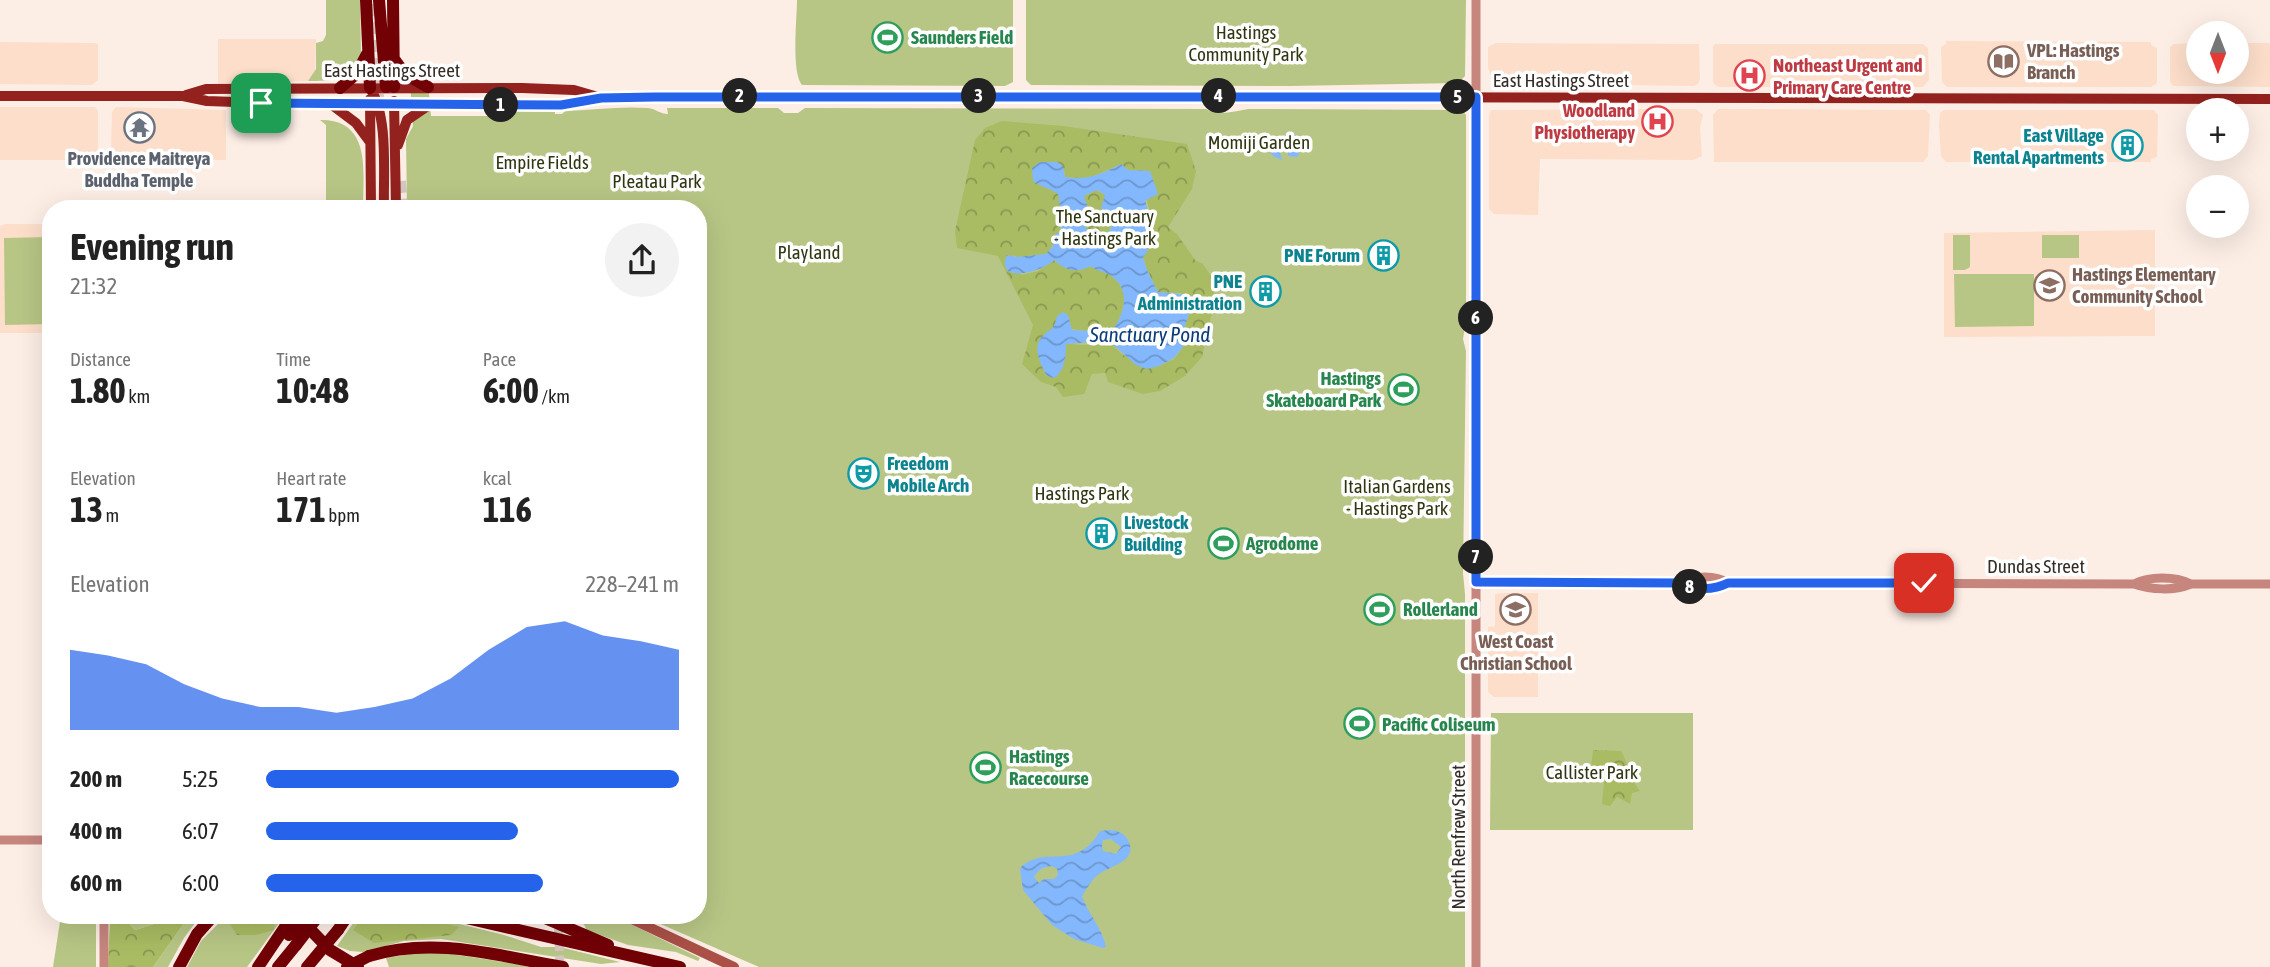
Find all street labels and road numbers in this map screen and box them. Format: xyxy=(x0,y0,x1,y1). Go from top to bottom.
street label: East Hastings Street xyxy=(324,59,460,81)
street label: East Hastings Street xyxy=(1493,69,1629,91)
street label: Dundas Street xyxy=(1987,555,2085,577)
street label: North Renfrew Street xyxy=(1447,764,1469,910)

